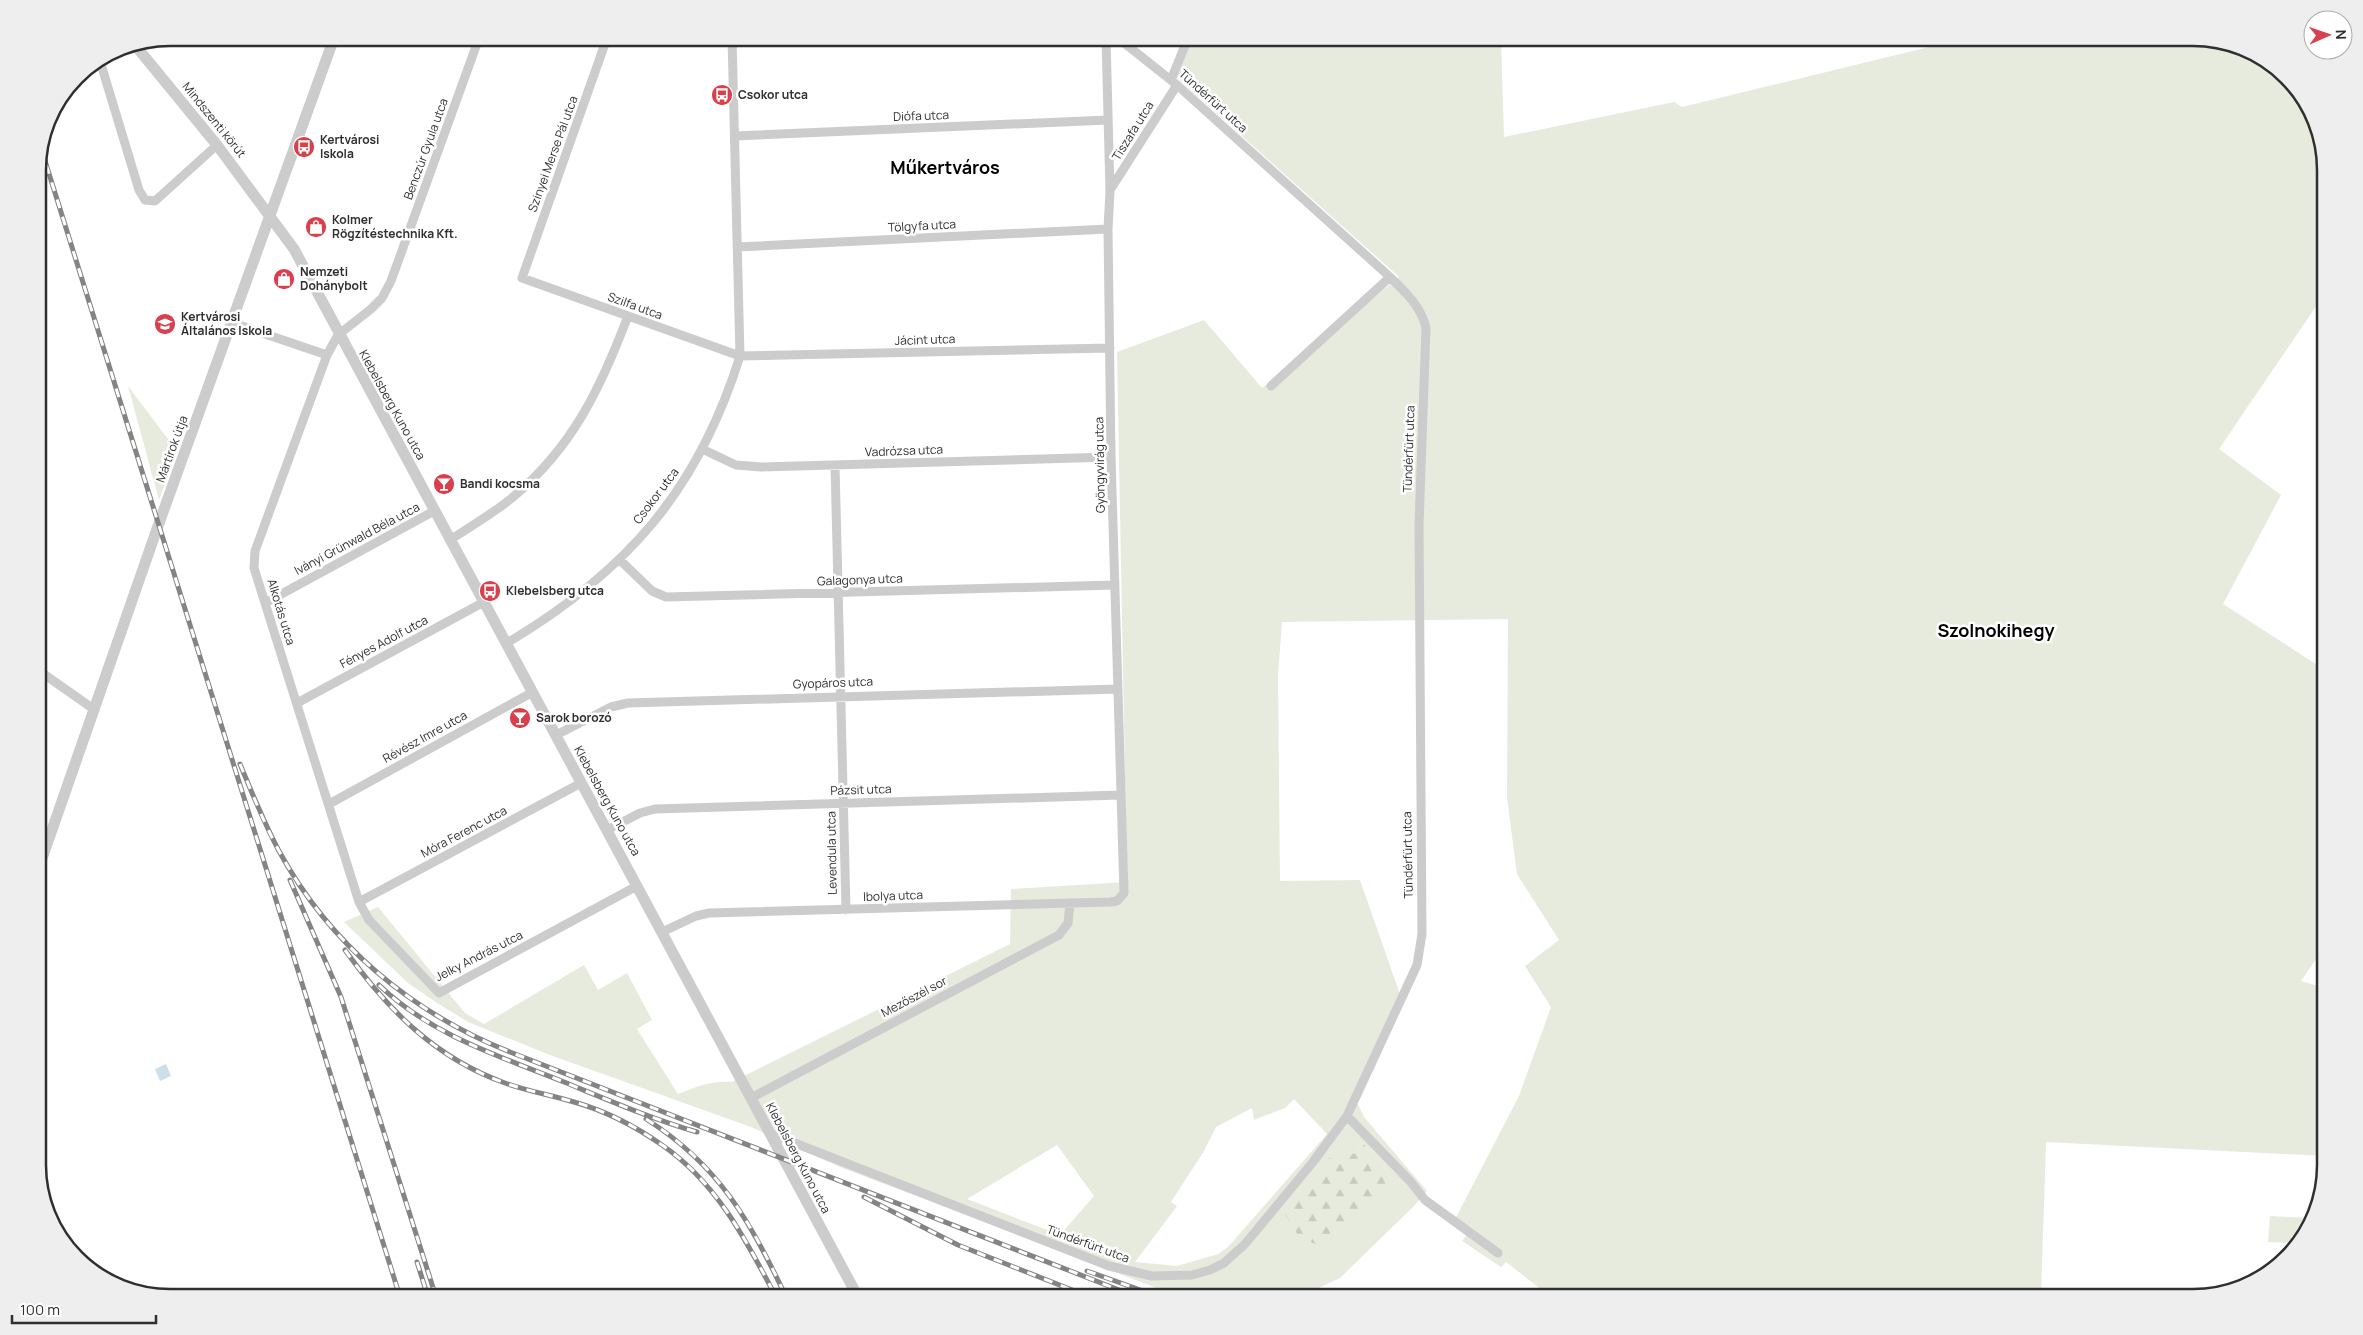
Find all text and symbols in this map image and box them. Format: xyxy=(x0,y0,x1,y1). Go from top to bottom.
north arrow xyxy=(2303,10,2353,60)
text: N xyxy=(2332,29,2351,40)
street label: Tündérfürt utca xyxy=(1175,65,1251,136)
street label: Mindszenti körút xyxy=(179,78,250,161)
bus stop icon: Csokor utca xyxy=(710,83,734,107)
place label: Csokor utca xyxy=(738,86,808,103)
street label: Szinyei Merse Pál utca xyxy=(524,93,581,214)
street label: Benczúr Gyula utca xyxy=(399,96,452,202)
street label: Tiszafa utca xyxy=(1108,98,1158,164)
street label: Diófa utca xyxy=(893,106,949,125)
place label: Kertvárosi Iskola xyxy=(320,131,379,162)
bus stop icon: Kertvárosi Iskola xyxy=(292,135,316,159)
district label: Műkertváros xyxy=(890,155,1000,179)
place label: Kolmer Rögzítéstechnika Kft. xyxy=(332,211,458,242)
shop icon: Kolmer Rögzítéstechnika Kft. xyxy=(304,215,328,239)
street label: Tölgyfa utca xyxy=(888,215,956,236)
place label: Nemzeti Dohánybolt xyxy=(300,263,368,294)
shop icon: Nemzeti Dohánybolt xyxy=(272,267,296,291)
street label: Szilfa utca xyxy=(605,288,665,323)
place label: Kertvárosi Általános Iskola xyxy=(181,308,272,339)
school or university icon: Kertvárosi Általános Iskola xyxy=(153,312,177,336)
street label: Jácint utca xyxy=(894,330,956,349)
street label: Klebelsberg Kuno utca xyxy=(355,347,430,463)
street label: Tündérfürt utca xyxy=(1398,405,1419,493)
street label: Mártírok útja xyxy=(152,413,191,485)
street label: Gyöngyvirág utca xyxy=(1090,417,1109,513)
street label: Vadrózsa utca xyxy=(865,441,943,460)
street label: Csokor utca xyxy=(629,464,682,527)
bar icon: Bandi kocsma xyxy=(432,472,456,496)
place label: Bandi kocsma xyxy=(460,475,540,492)
street label: Iványi Grünwald Béla utca xyxy=(291,498,422,579)
street label: Galagonya utca xyxy=(817,570,903,589)
street label: Alkotás utca xyxy=(263,577,300,647)
bus stop icon: Klebelsberg utca xyxy=(478,579,502,603)
place label: Klebelsberg utca xyxy=(506,582,604,599)
street label: Fényes Adolf utca xyxy=(337,611,431,672)
district label: Szolnokihegy xyxy=(1937,618,2055,642)
street label: Gyopáros utca xyxy=(793,673,873,692)
street label: Révész Imre utca xyxy=(379,706,470,767)
bar icon: Sarok borozó xyxy=(508,706,532,730)
place label: Sarok borozó xyxy=(536,709,612,726)
street label: Klebelsberg Kuno utca xyxy=(570,743,645,859)
street label: Pázsit utca xyxy=(830,780,892,799)
street label: Móra Ferenc utca xyxy=(418,802,510,861)
street label: Levendula utca xyxy=(822,811,841,895)
street label: Tündérfürt utca xyxy=(1398,811,1417,899)
street label: Ibolya utca xyxy=(863,886,923,905)
street label: Jelky András utca xyxy=(432,926,526,985)
street label: Mezőszél sor xyxy=(878,972,950,1021)
street label: Klebelsberg Kuno utca xyxy=(762,1099,835,1216)
street label: Tündérfürt utca xyxy=(1044,1221,1132,1266)
scale bar xyxy=(12,1292,156,1324)
text: 100 m xyxy=(20,1299,60,1320)

